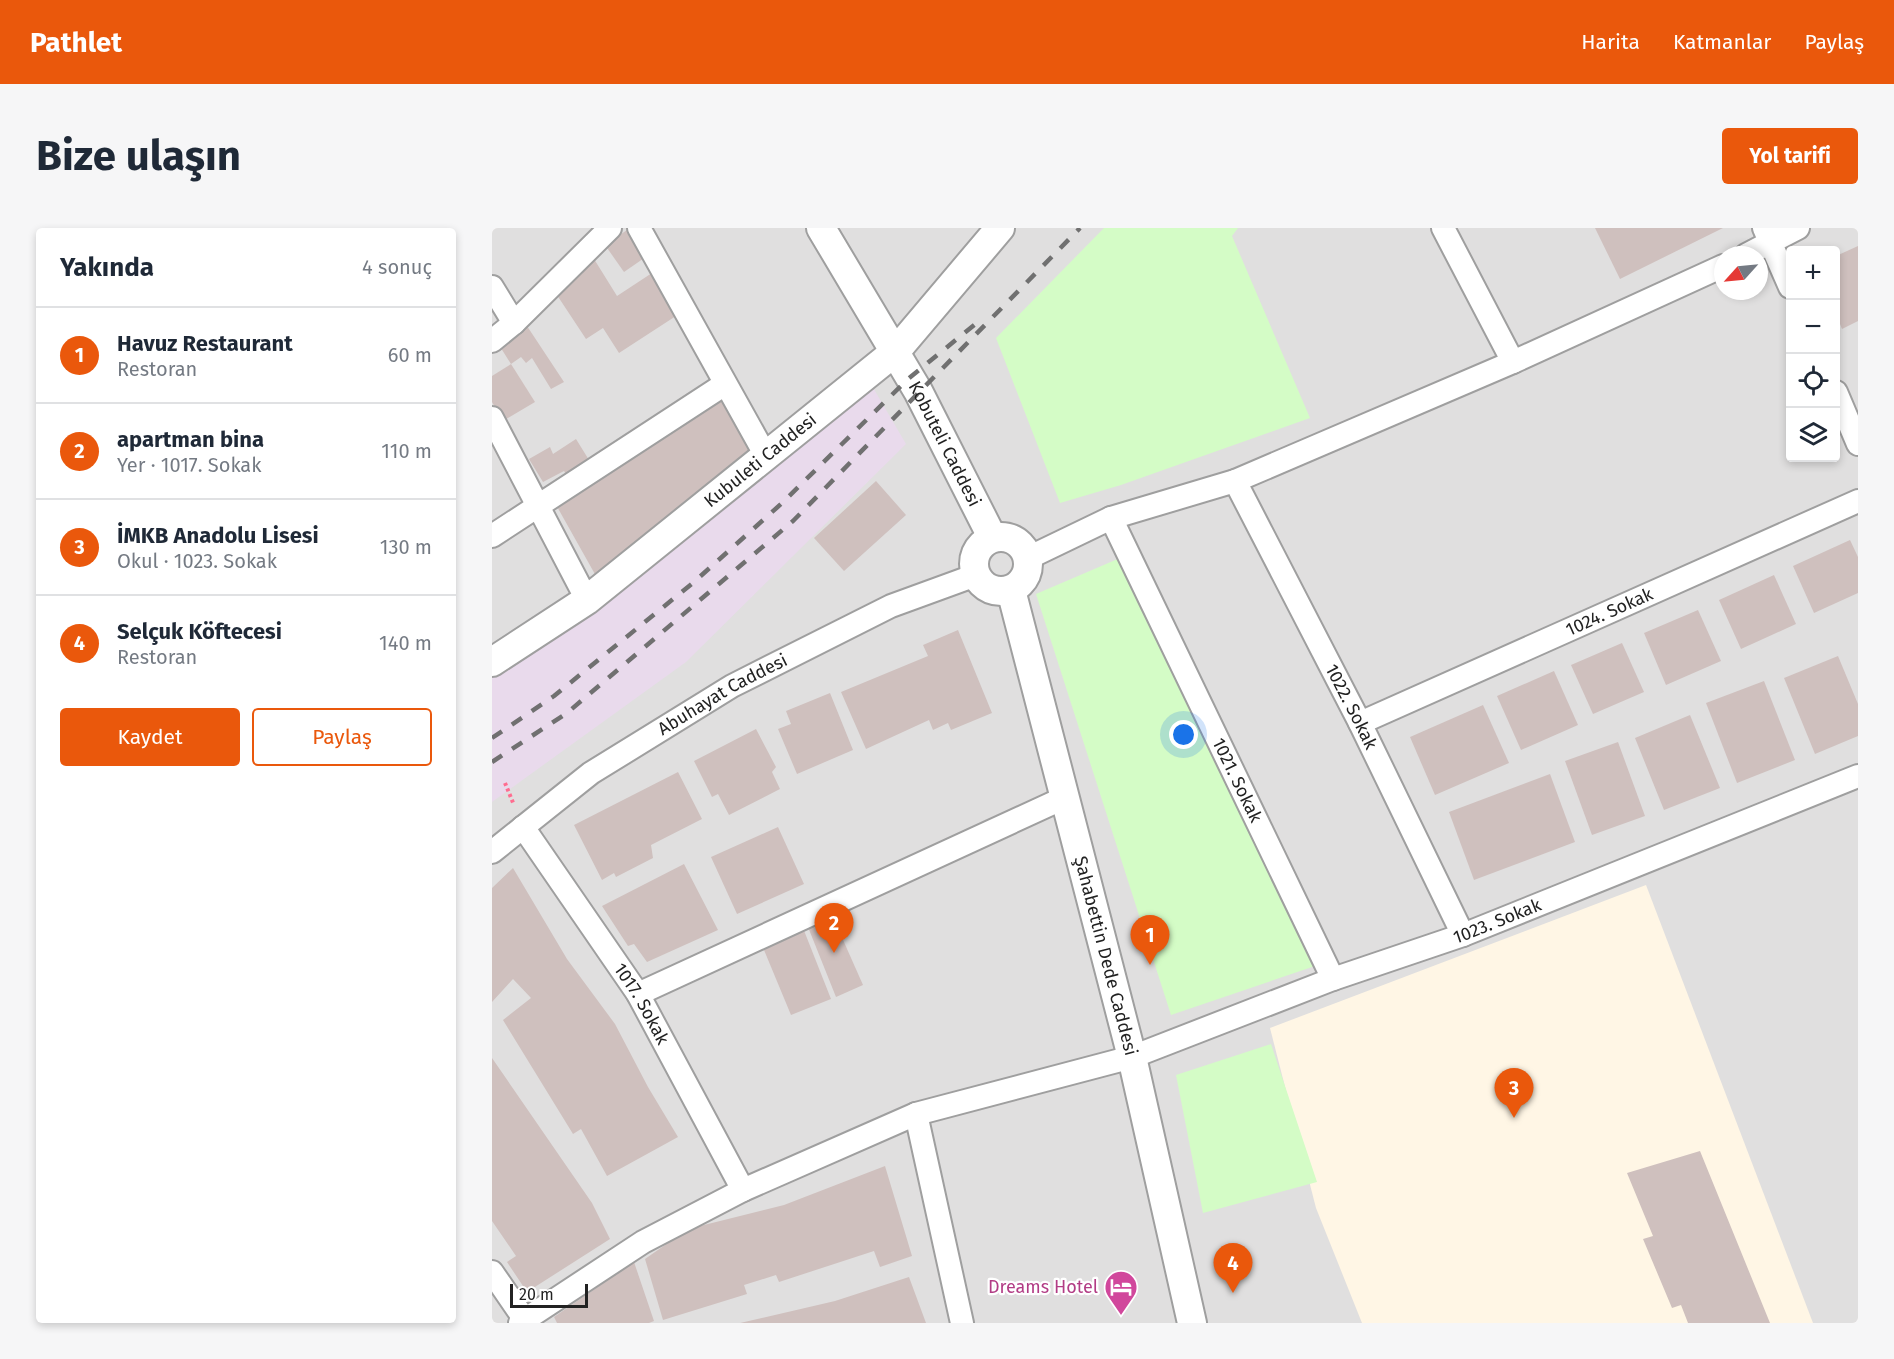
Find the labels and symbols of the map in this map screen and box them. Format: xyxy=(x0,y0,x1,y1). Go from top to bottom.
north arrow xyxy=(1714,246,1768,300)
street label: Kobuteli Caddesi xyxy=(904,377,986,510)
street label: Kubuleti Caddesi xyxy=(700,408,821,512)
street label: 1024. Sokak xyxy=(1562,583,1657,641)
street label: Abuhayat Caddesi xyxy=(654,649,791,740)
street label: 1022. Sokak xyxy=(1320,660,1382,754)
your location xyxy=(1169,720,1198,749)
street label: 1021. Sokak xyxy=(1208,734,1267,827)
street label: Şahabettin Dede Caddesi xyxy=(1069,854,1142,1058)
street label: 1023. Sokak xyxy=(1450,893,1545,949)
pin: 2 xyxy=(814,904,854,953)
pin: 1 xyxy=(1130,916,1170,965)
street label: 1017. Sokak xyxy=(609,959,674,1049)
pin: 3 xyxy=(1494,1068,1534,1118)
pin: 4 xyxy=(1214,1244,1252,1293)
hotel icon: Dreams Hotel xyxy=(1103,1269,1139,1316)
place label: Dreams Hotel xyxy=(988,1276,1098,1298)
scale bar xyxy=(510,1281,588,1308)

